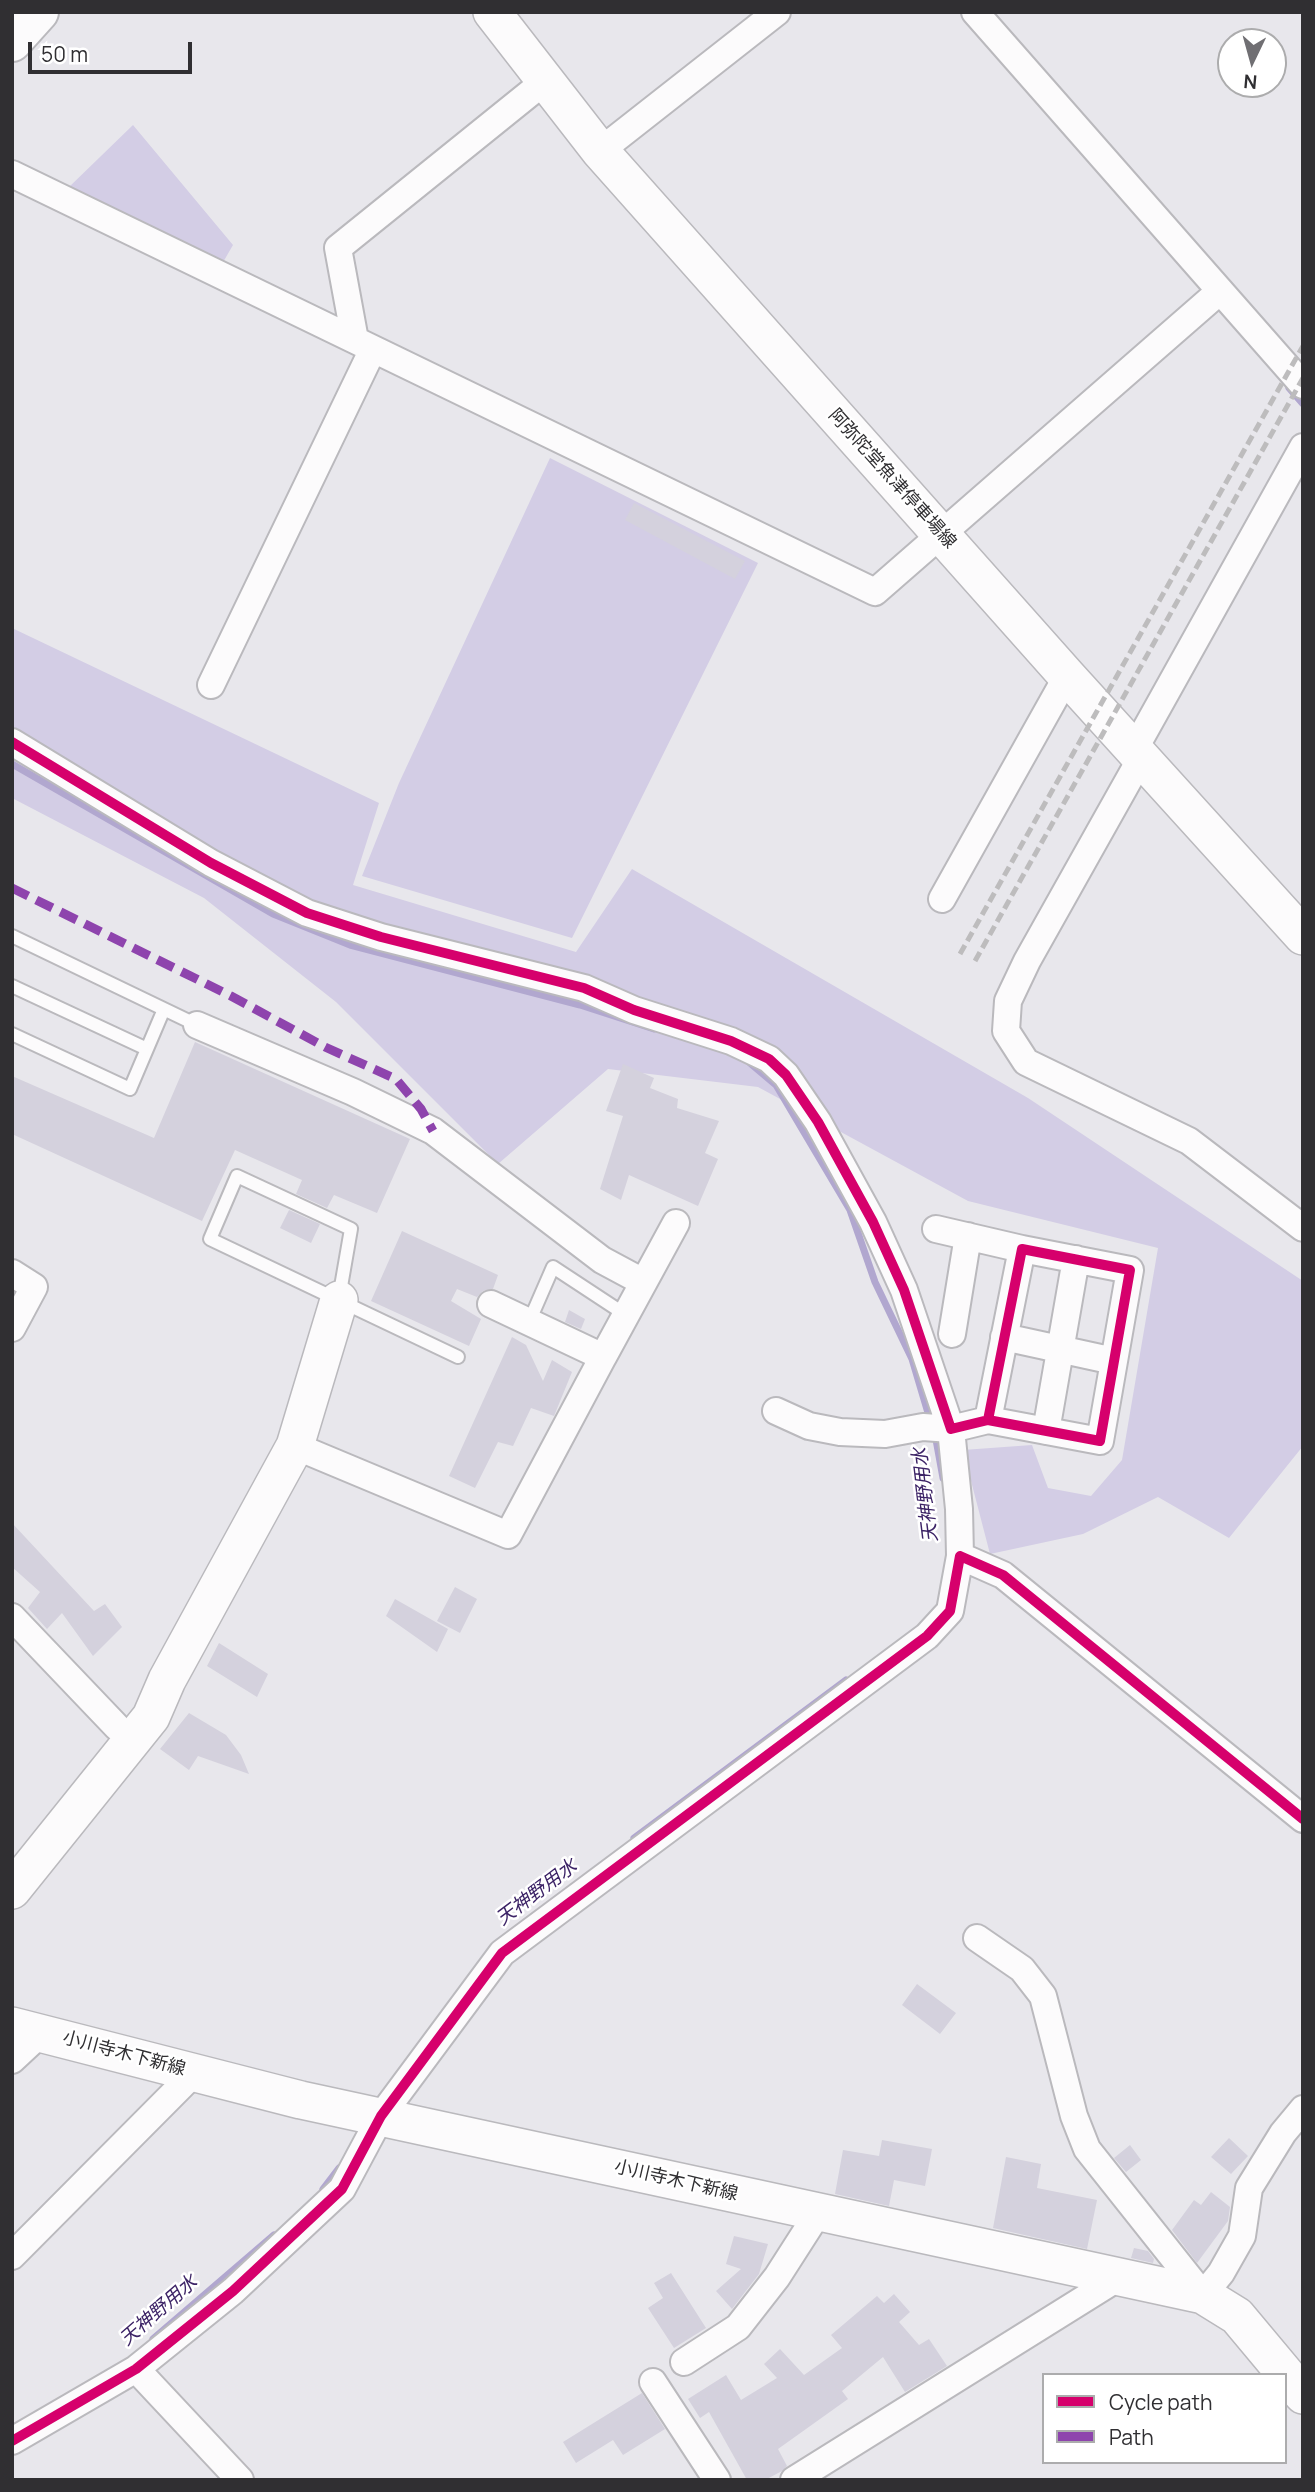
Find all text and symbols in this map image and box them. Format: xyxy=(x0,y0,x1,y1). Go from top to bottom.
scale bar xyxy=(32,28,196,72)
north arrow xyxy=(1217,28,1287,98)
text: 50 m xyxy=(41,40,88,68)
text: N xyxy=(1242,68,1258,95)
street label: 阿弥陀堂魚津停車場線 xyxy=(824,405,960,553)
water label: 天神野用水 xyxy=(909,1446,943,1544)
water label: 天神野用水 xyxy=(492,1855,582,1931)
street label: 小川寺木下新線 xyxy=(60,2027,188,2081)
street label: 小川寺木下新線 xyxy=(612,2156,740,2206)
water label: 天神野用水 xyxy=(116,2271,202,2351)
legend xyxy=(1042,2373,1287,2464)
text: Cycle path xyxy=(1109,2388,1212,2416)
text: Path xyxy=(1109,2423,1154,2451)

